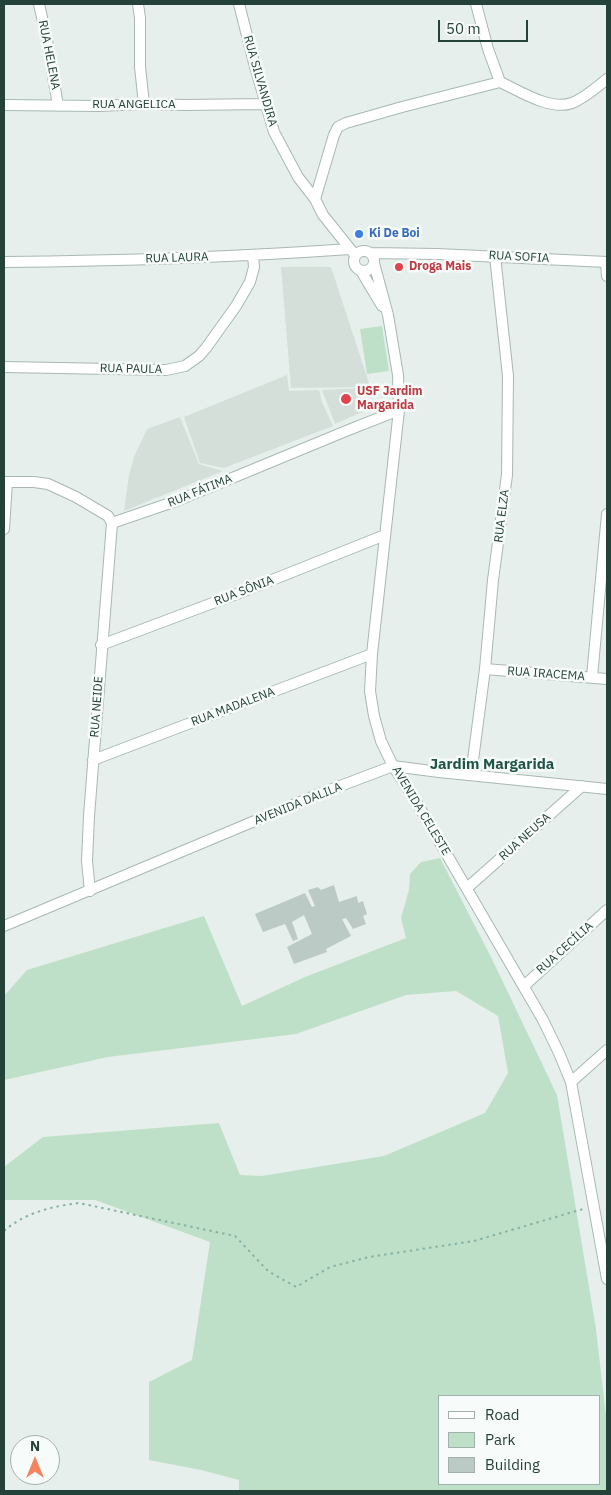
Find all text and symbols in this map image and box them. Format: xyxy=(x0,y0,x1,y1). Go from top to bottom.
scale bar xyxy=(441,10,531,42)
street label: RUA HELENA xyxy=(35,19,63,91)
text: 50 m xyxy=(446,19,481,38)
street label: RUA SILVANDIRA xyxy=(240,34,280,128)
street label: RUA ANGELICA xyxy=(92,98,176,112)
place label: Ki De Boi xyxy=(369,227,420,241)
marker: Ki De Boi xyxy=(353,228,365,240)
street label: RUA SOFIA xyxy=(488,248,550,266)
street label: RUA LAURA xyxy=(145,250,209,266)
place label: Droga Mais xyxy=(409,260,471,274)
marker: Droga Mais xyxy=(393,261,405,273)
street label: RUA PAULA xyxy=(100,361,162,377)
place label: USF Jardim Margarida xyxy=(357,385,422,413)
marker: USF Jardim Margarida xyxy=(339,392,353,406)
street label: RUA FÁTIMA xyxy=(166,472,234,510)
street label: RUA ELZA xyxy=(492,488,512,544)
street label: RUA SÔNIA xyxy=(212,573,276,609)
street label: RUA IRACEMA xyxy=(507,664,585,684)
street label: RUA NEIDE xyxy=(88,676,106,738)
street label: RUA MADALENA xyxy=(189,684,277,730)
district label: Jardim Margarida xyxy=(430,756,554,774)
street label: AVENIDA CELESTE xyxy=(389,764,453,858)
street label: AVENIDA DALILA xyxy=(252,780,344,828)
street label: RUA NEUSA xyxy=(496,810,554,864)
street label: RUA CECÍLIA xyxy=(534,919,596,977)
legend xyxy=(438,1395,601,1485)
text: Road xyxy=(485,1405,520,1424)
text: Park xyxy=(485,1430,515,1449)
north arrow xyxy=(10,1435,60,1485)
text: N xyxy=(30,1437,40,1455)
text: Building xyxy=(485,1455,540,1474)

